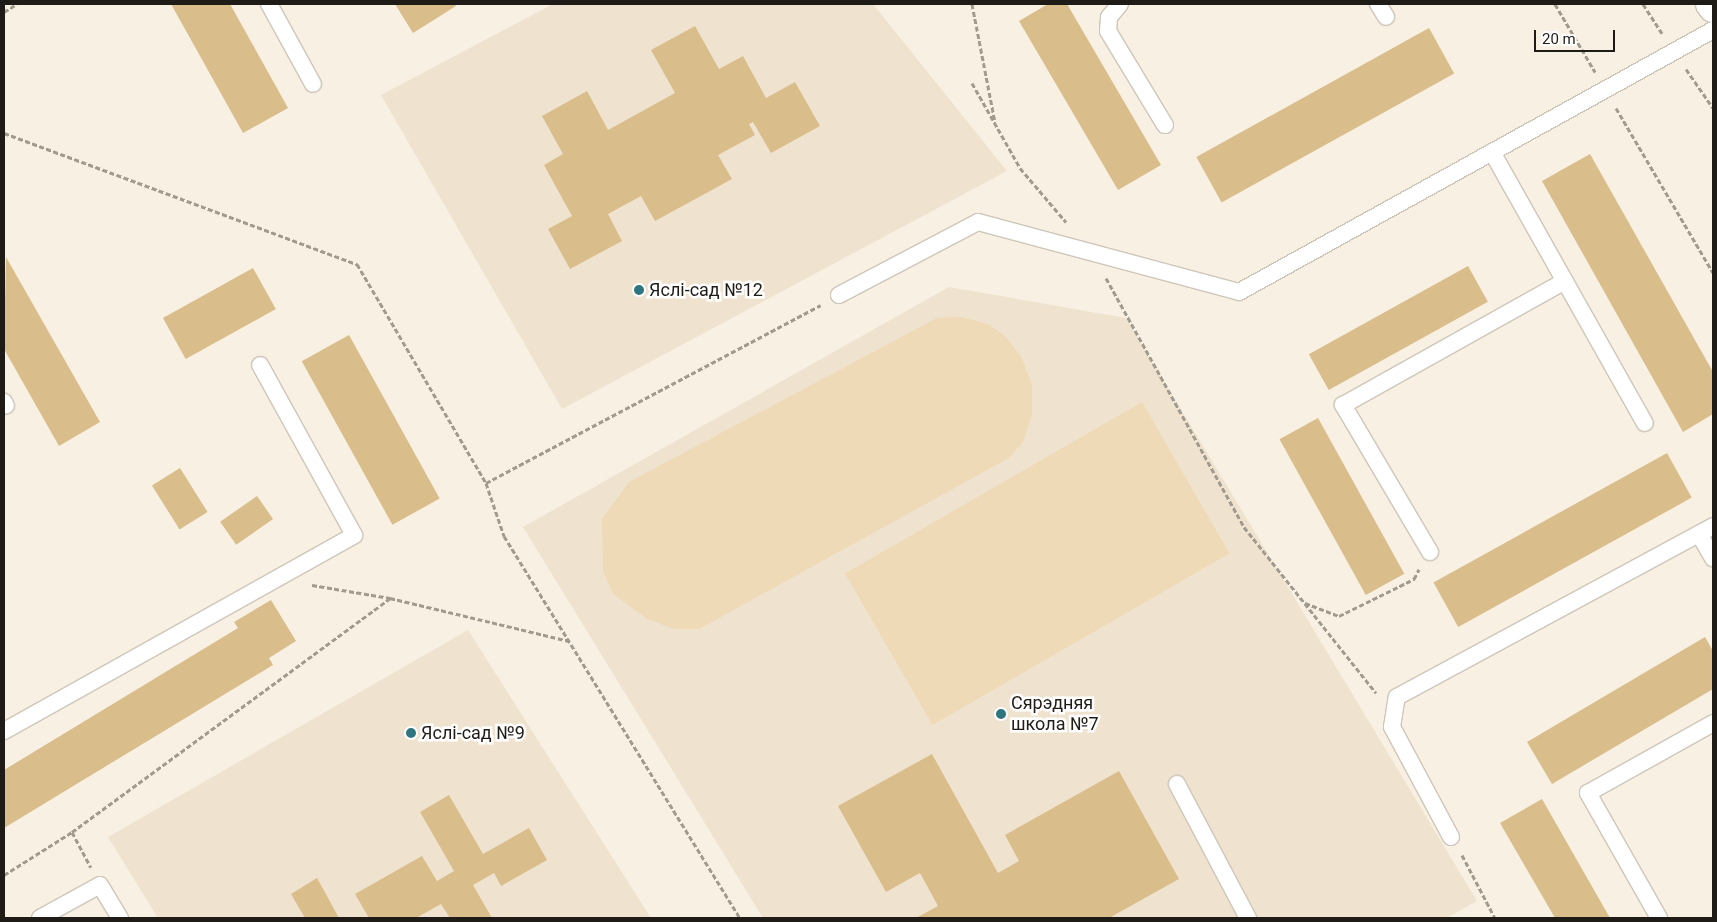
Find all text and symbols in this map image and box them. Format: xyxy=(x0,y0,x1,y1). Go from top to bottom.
scale bar xyxy=(1537,20,1618,52)
text: 20 m xyxy=(1542,30,1576,48)
place label: Яслі-сад №12 xyxy=(649,279,763,301)
marker: Яслі-сад №12 xyxy=(633,284,645,296)
place label: Сярэдняя школа №7 xyxy=(1011,693,1099,736)
marker: Сярэдняя школа №7 xyxy=(995,708,1007,720)
place label: Яслі-сад №9 xyxy=(421,722,525,744)
marker: Яслі-сад №9 xyxy=(405,727,417,739)

